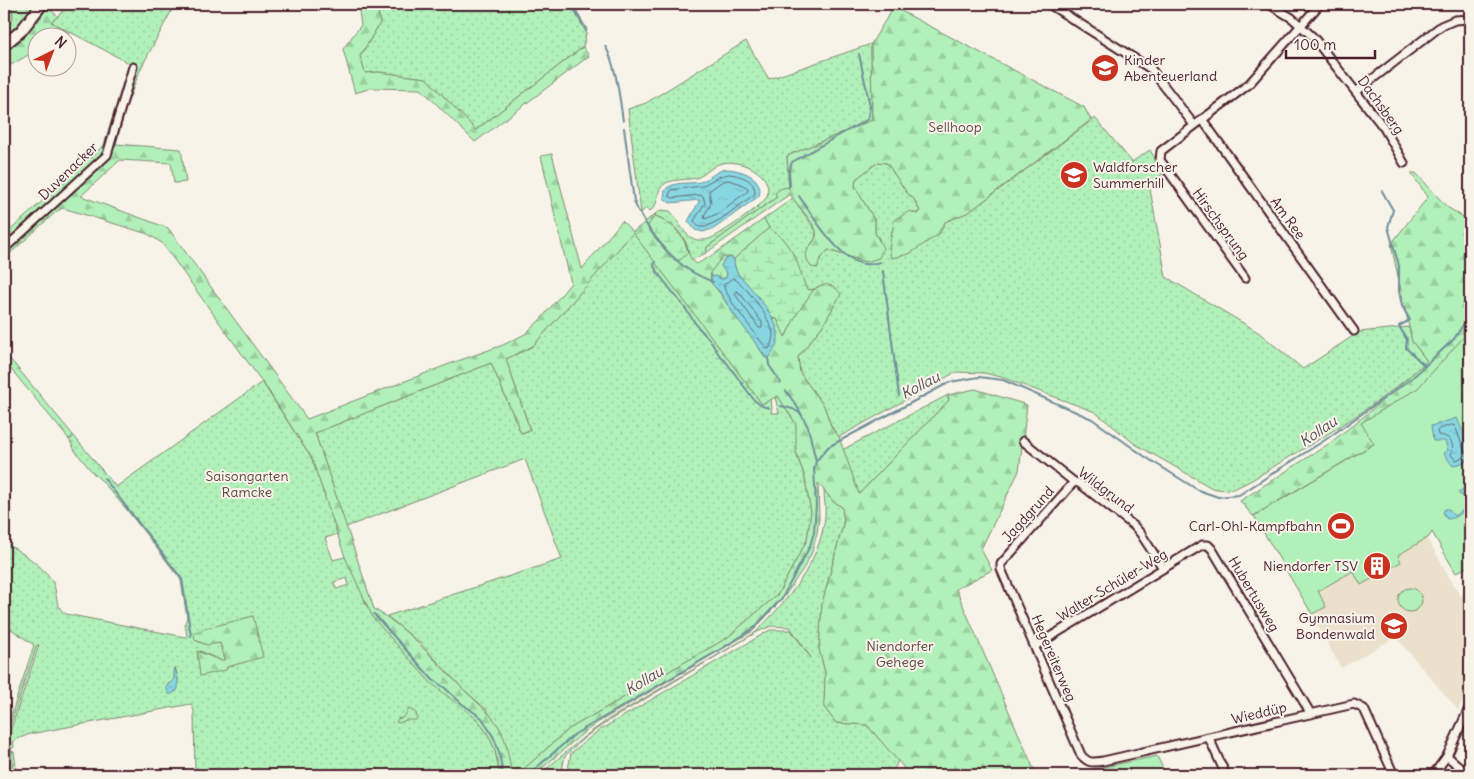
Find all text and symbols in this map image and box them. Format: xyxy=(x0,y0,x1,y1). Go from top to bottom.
north arrow xyxy=(28,28,78,78)
scale bar xyxy=(1286,28,1375,60)
text: N xyxy=(51,32,70,52)
text: 100 m xyxy=(1294,35,1336,54)
place label: Kinder Abenteuerland xyxy=(1124,51,1217,85)
school or university icon: Kinder Abenteuerland xyxy=(1090,53,1120,83)
street label: Dachsberg xyxy=(1354,72,1408,138)
park label: Sellhoop xyxy=(928,118,982,136)
street label: Duvenacker xyxy=(34,138,102,204)
place label: Waldforscher Summerhill xyxy=(1093,158,1178,192)
school or university icon: Waldforscher Summerhill xyxy=(1059,160,1089,190)
street label: Hirschsprung xyxy=(1189,184,1253,264)
street label: Am Ree xyxy=(1267,193,1309,243)
water label: Kollau xyxy=(897,366,944,403)
water label: Kollau xyxy=(1295,411,1342,450)
street label: Wildgrund xyxy=(1075,463,1137,517)
park label: Saisongarten Ramcke xyxy=(206,467,289,501)
street label: Jagdgrund xyxy=(998,482,1058,546)
sports icon: Carl-Ohl-Kampfbahn xyxy=(1326,511,1356,541)
place label: Carl-Ohl-Kampfbahn xyxy=(1189,517,1322,535)
street label: Walter-Schüler-Weg xyxy=(1053,545,1171,625)
building icon: Niendorfer TSV xyxy=(1362,551,1392,581)
street label: Hubertusweg xyxy=(1224,553,1284,635)
place label: Niendorfer TSV xyxy=(1263,557,1358,575)
place label: Gymnasium Bondenwald xyxy=(1296,609,1375,643)
school or university icon: Gymnasium Bondenwald xyxy=(1379,611,1409,641)
street label: Hegereiterweg xyxy=(1028,612,1080,704)
park label: Niendorfer Gehege xyxy=(866,637,934,671)
water label: Kollau xyxy=(621,661,668,699)
street label: Wieddüp xyxy=(1230,698,1288,728)

